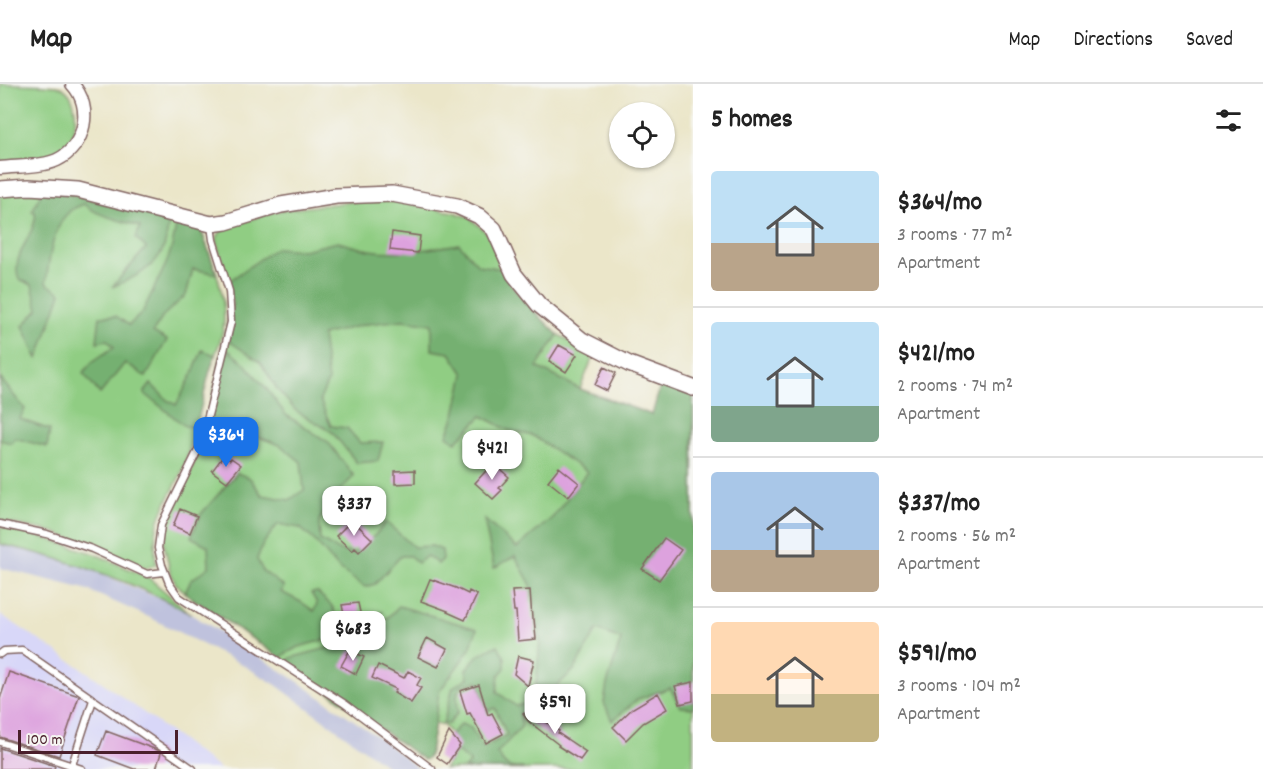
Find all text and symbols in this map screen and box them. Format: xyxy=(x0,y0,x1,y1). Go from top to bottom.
text: Map xyxy=(30,21,72,61)
text: Map xyxy=(1009,26,1040,56)
text: Directions xyxy=(1073,26,1153,56)
text: Saved xyxy=(1186,26,1233,56)
map controls xyxy=(609,102,675,168)
button: locate xyxy=(609,102,675,168)
text: 5 homes xyxy=(711,102,793,139)
icon: filters xyxy=(1212,104,1245,137)
text: $364/mo xyxy=(897,185,982,222)
icon: home xyxy=(759,195,831,267)
text: 3 rooms · 77 m² xyxy=(897,222,1013,250)
text: Apartment xyxy=(897,250,980,278)
text: $421/mo xyxy=(897,336,975,373)
icon: home xyxy=(759,346,831,418)
text: 2 rooms · 74 m² xyxy=(897,373,1013,401)
text: Apartment xyxy=(897,401,980,429)
pin: $364 xyxy=(190,417,262,468)
text: $364 xyxy=(207,422,245,450)
pin: $421 xyxy=(456,430,528,481)
text: $421 xyxy=(476,435,508,463)
pin: $337 xyxy=(318,486,390,537)
text: $337/mo xyxy=(897,486,980,523)
text: $337 xyxy=(336,491,372,519)
icon: home xyxy=(759,496,831,568)
text: 2 rooms · 56 m² xyxy=(897,523,1016,551)
text: Apartment xyxy=(897,551,980,579)
pin: $683 xyxy=(317,611,389,662)
text: $683 xyxy=(335,616,371,644)
text: $591/mo xyxy=(897,636,977,673)
icon: home xyxy=(759,646,831,718)
text: 3 rooms · 104 m² xyxy=(897,673,1021,701)
pin: $591 xyxy=(519,684,591,735)
text: $591 xyxy=(539,689,571,717)
text: Apartment xyxy=(897,701,980,729)
scale bar xyxy=(18,727,178,754)
text: 100 m xyxy=(27,729,63,752)

